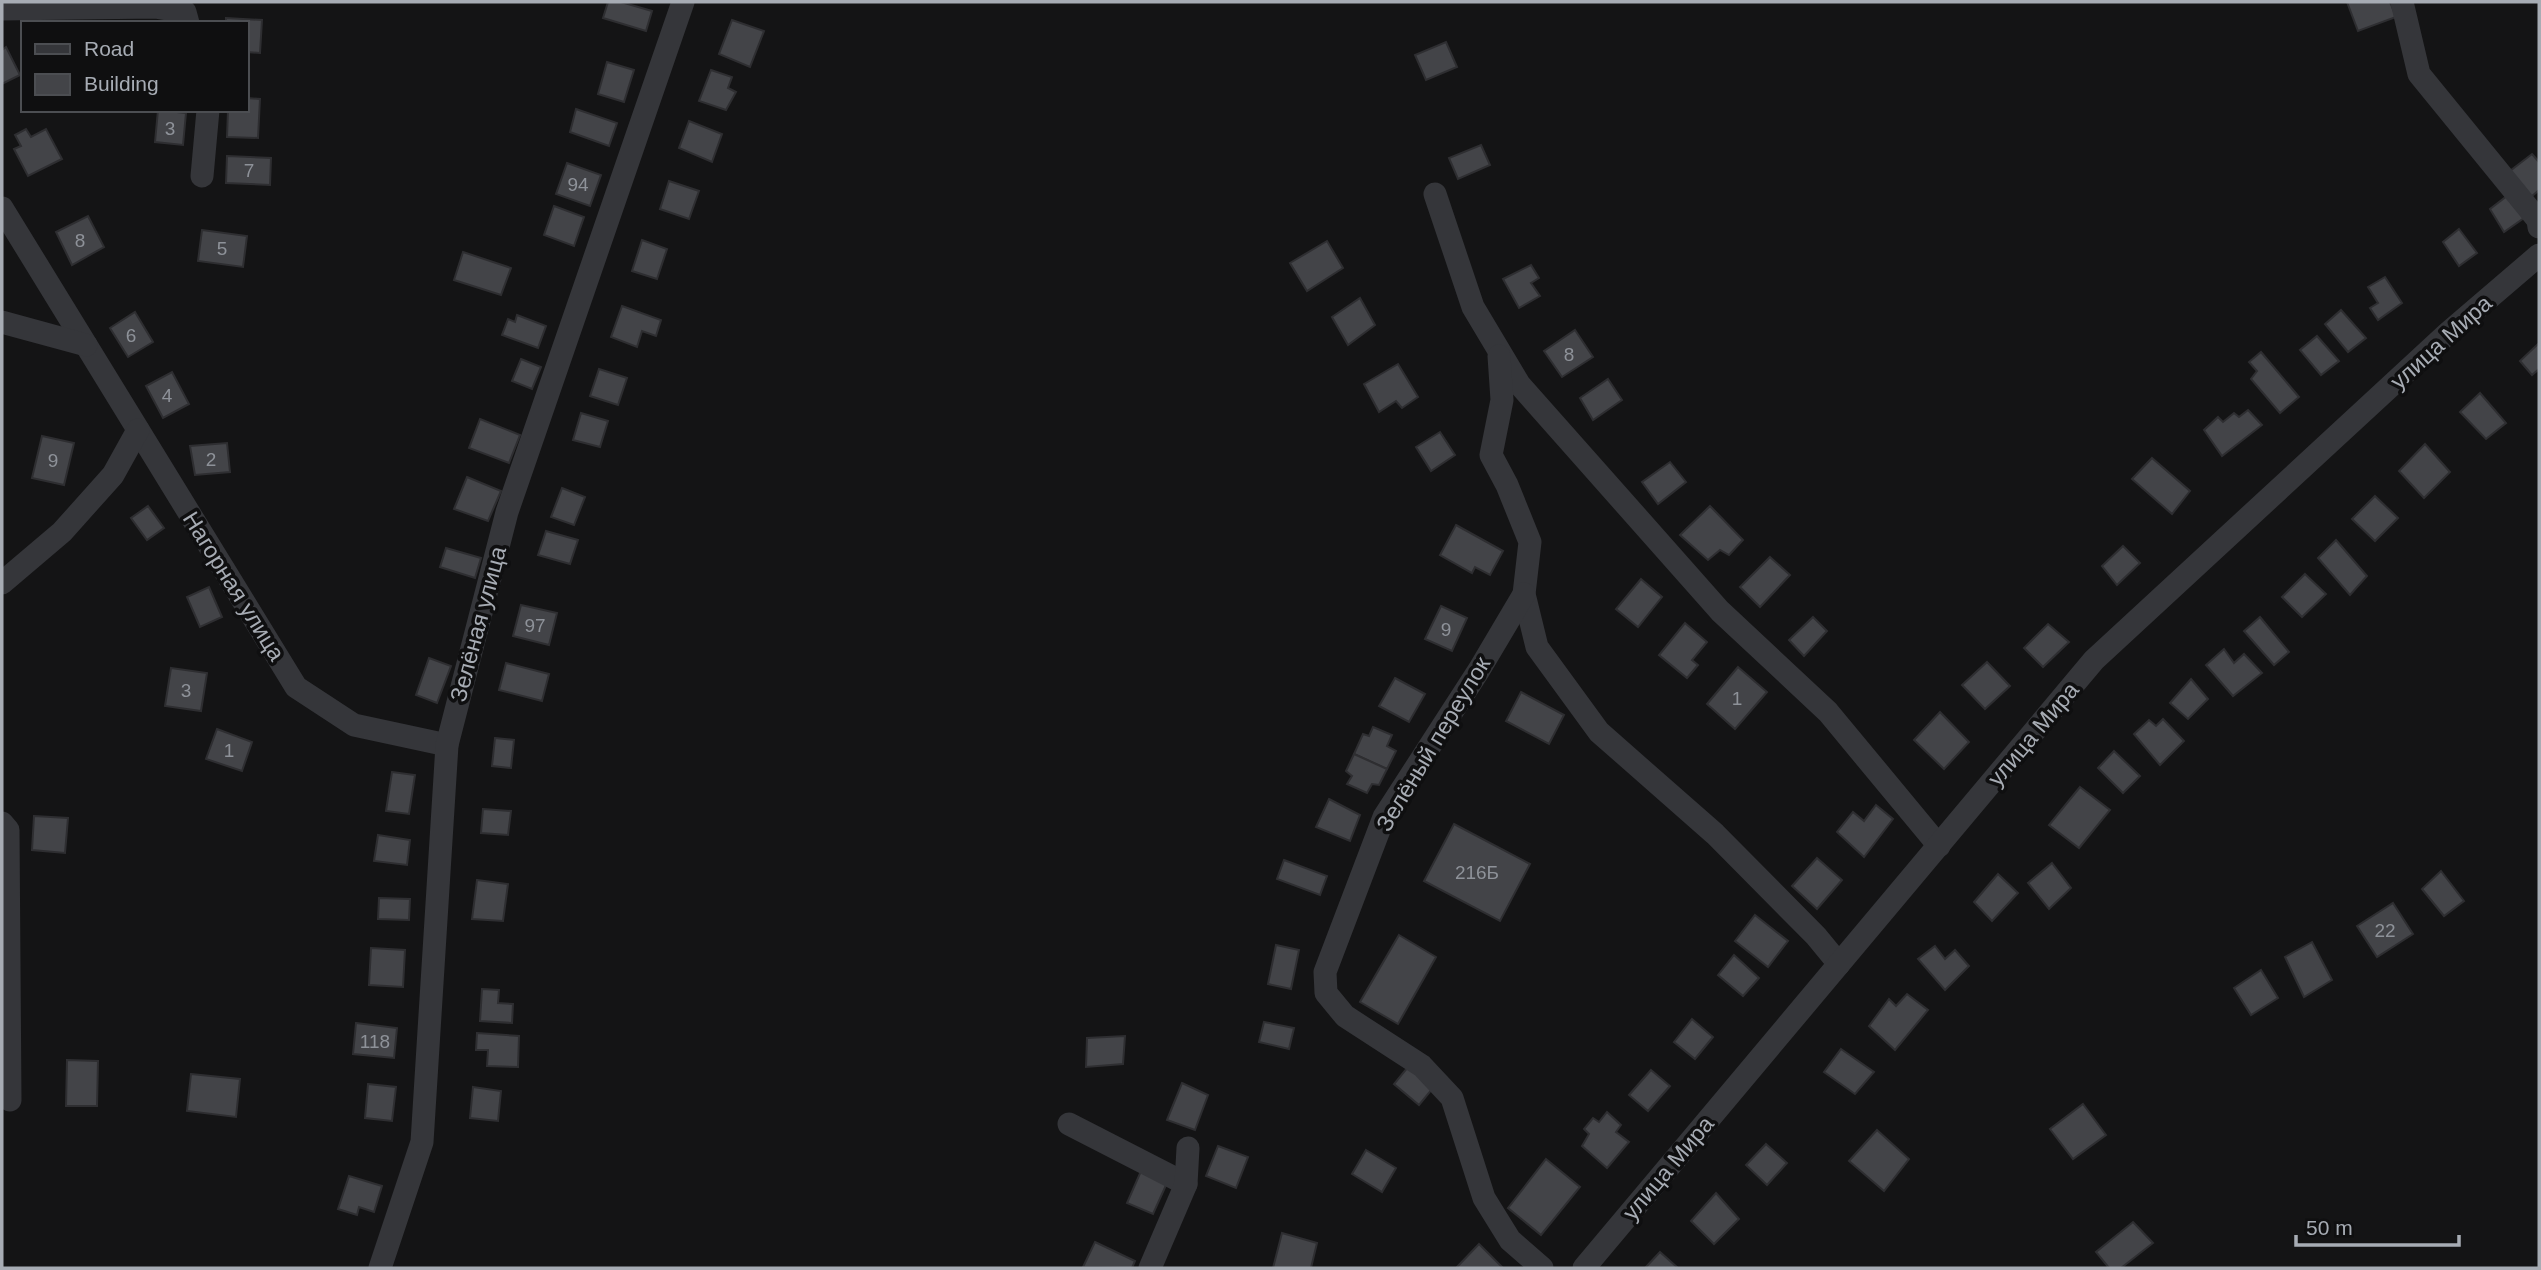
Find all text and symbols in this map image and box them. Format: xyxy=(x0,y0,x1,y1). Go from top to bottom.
legend xyxy=(21,21,248,112)
text: Road xyxy=(84,37,134,60)
text: Building xyxy=(84,72,159,95)
house number: 3 xyxy=(165,118,175,139)
house number: 7 xyxy=(244,160,254,181)
house number: 94 xyxy=(567,174,589,195)
house number: 8 xyxy=(75,230,85,251)
house number: 5 xyxy=(217,238,227,259)
street label: улица Мира xyxy=(2385,290,2497,394)
house number: 6 xyxy=(126,325,136,346)
house number: 8 xyxy=(1564,344,1574,365)
house number: 4 xyxy=(162,385,173,406)
house number: 2 xyxy=(206,449,216,470)
house number: 9 xyxy=(48,450,58,471)
street label: Нагорная улица xyxy=(178,507,290,665)
street label: Зелёная улица xyxy=(445,543,511,704)
house number: 97 xyxy=(524,615,546,636)
house number: 9 xyxy=(1441,619,1451,640)
street label: Зелёный переулок xyxy=(1371,651,1496,836)
street label: улица Мира xyxy=(1982,677,2084,791)
house number: 3 xyxy=(181,680,191,701)
house number: 1 xyxy=(1732,688,1742,709)
house number: 1 xyxy=(224,740,234,761)
house number: 216Б xyxy=(1455,862,1499,883)
house number: 22 xyxy=(2374,920,2396,941)
house number: 118 xyxy=(360,1031,390,1052)
street label: улица Мира xyxy=(1617,1111,1719,1225)
scale bar xyxy=(2296,1204,2459,1248)
text: 50 m xyxy=(2306,1216,2353,1239)

